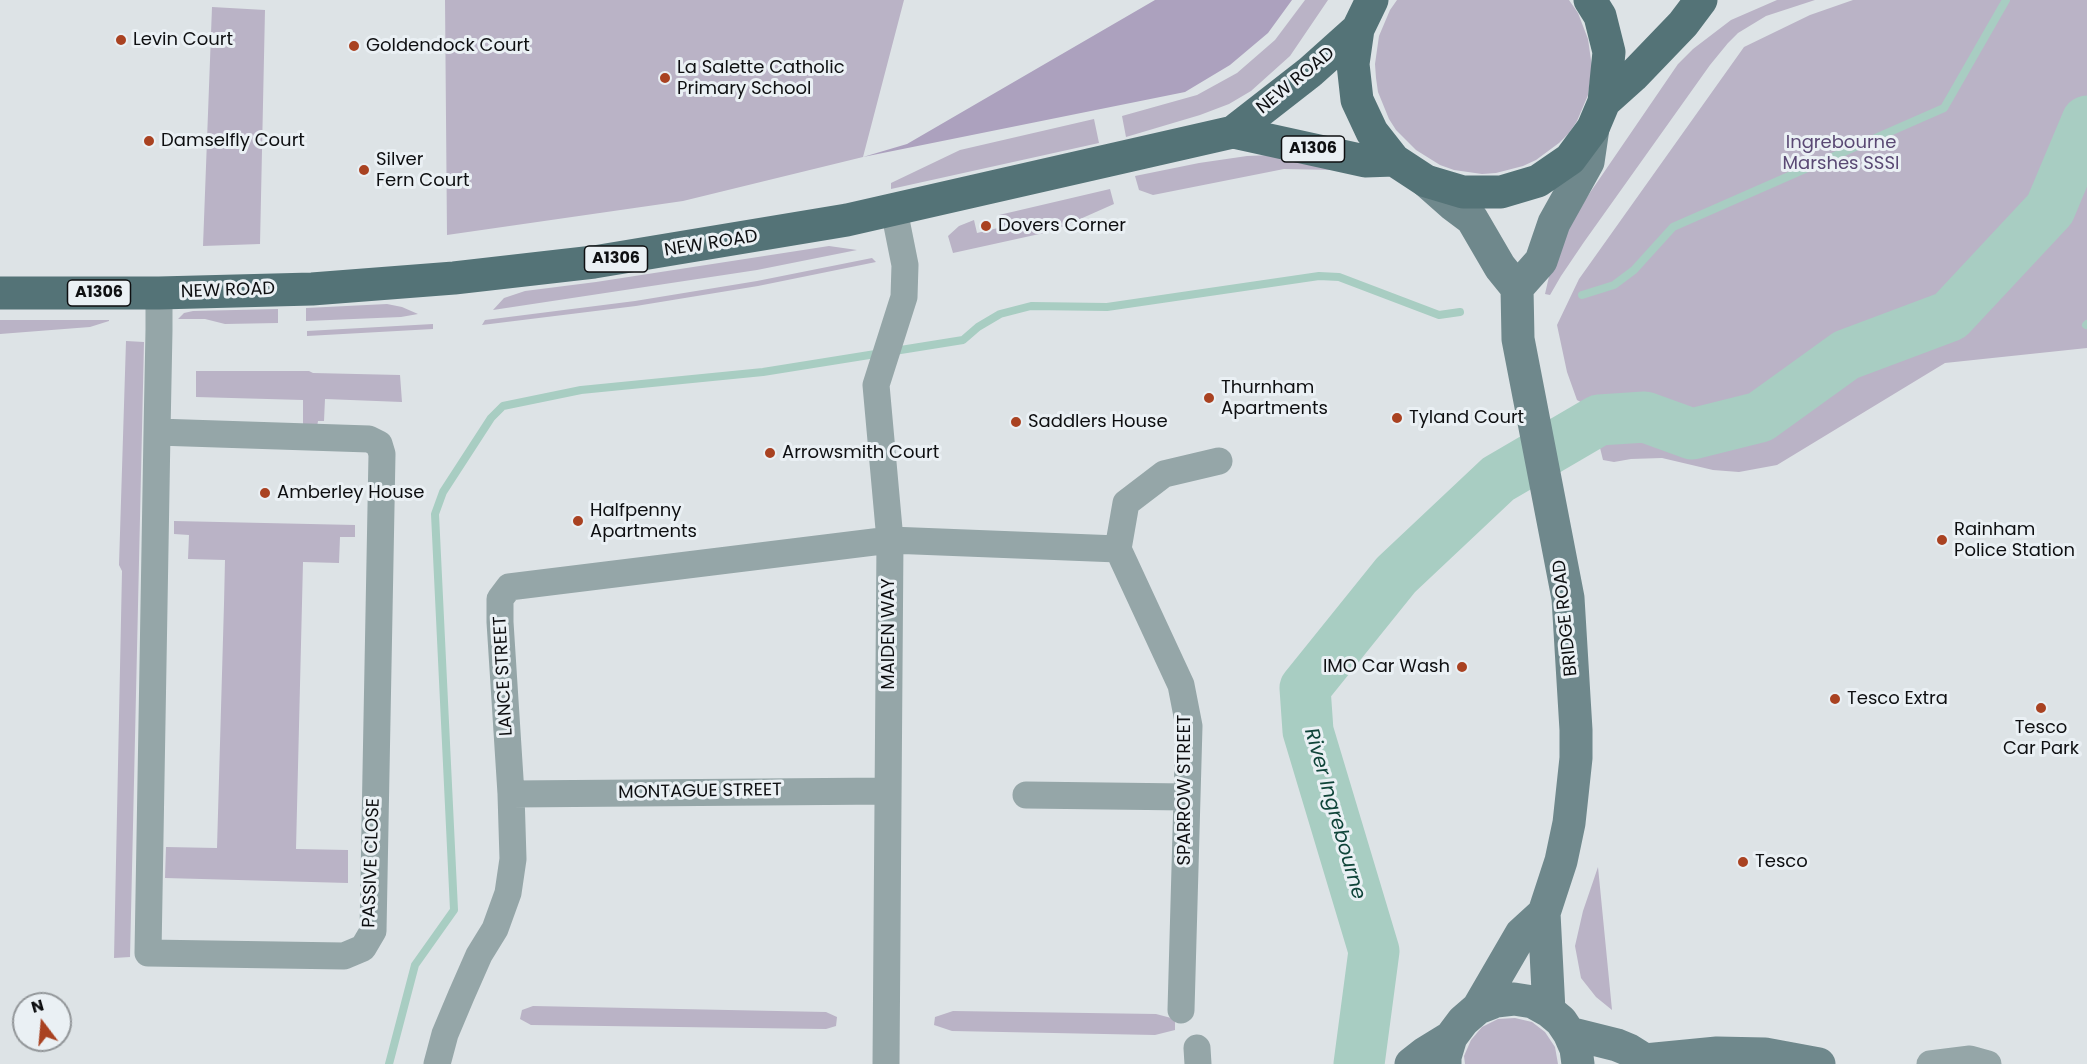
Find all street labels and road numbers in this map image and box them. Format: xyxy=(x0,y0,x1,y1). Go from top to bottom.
street label: NEW ROAD xyxy=(1253,43,1339,119)
road number: A1306 xyxy=(1282,136,1344,162)
street label: NEW ROAD xyxy=(663,226,759,262)
road number: A1306 xyxy=(584,246,648,272)
street label: NEW ROAD xyxy=(181,279,275,303)
road number: A1306 xyxy=(68,280,130,306)
street label: BRIDGE ROAD xyxy=(1549,559,1583,677)
street label: MAIDEN WAY xyxy=(878,578,900,690)
street label: LANCE STREET xyxy=(490,616,518,736)
street label: SPARROW STREET xyxy=(1174,715,1196,865)
street label: MONTAGUE STREET xyxy=(618,780,782,804)
street label: PASSIVE CLOSE xyxy=(359,798,385,928)

